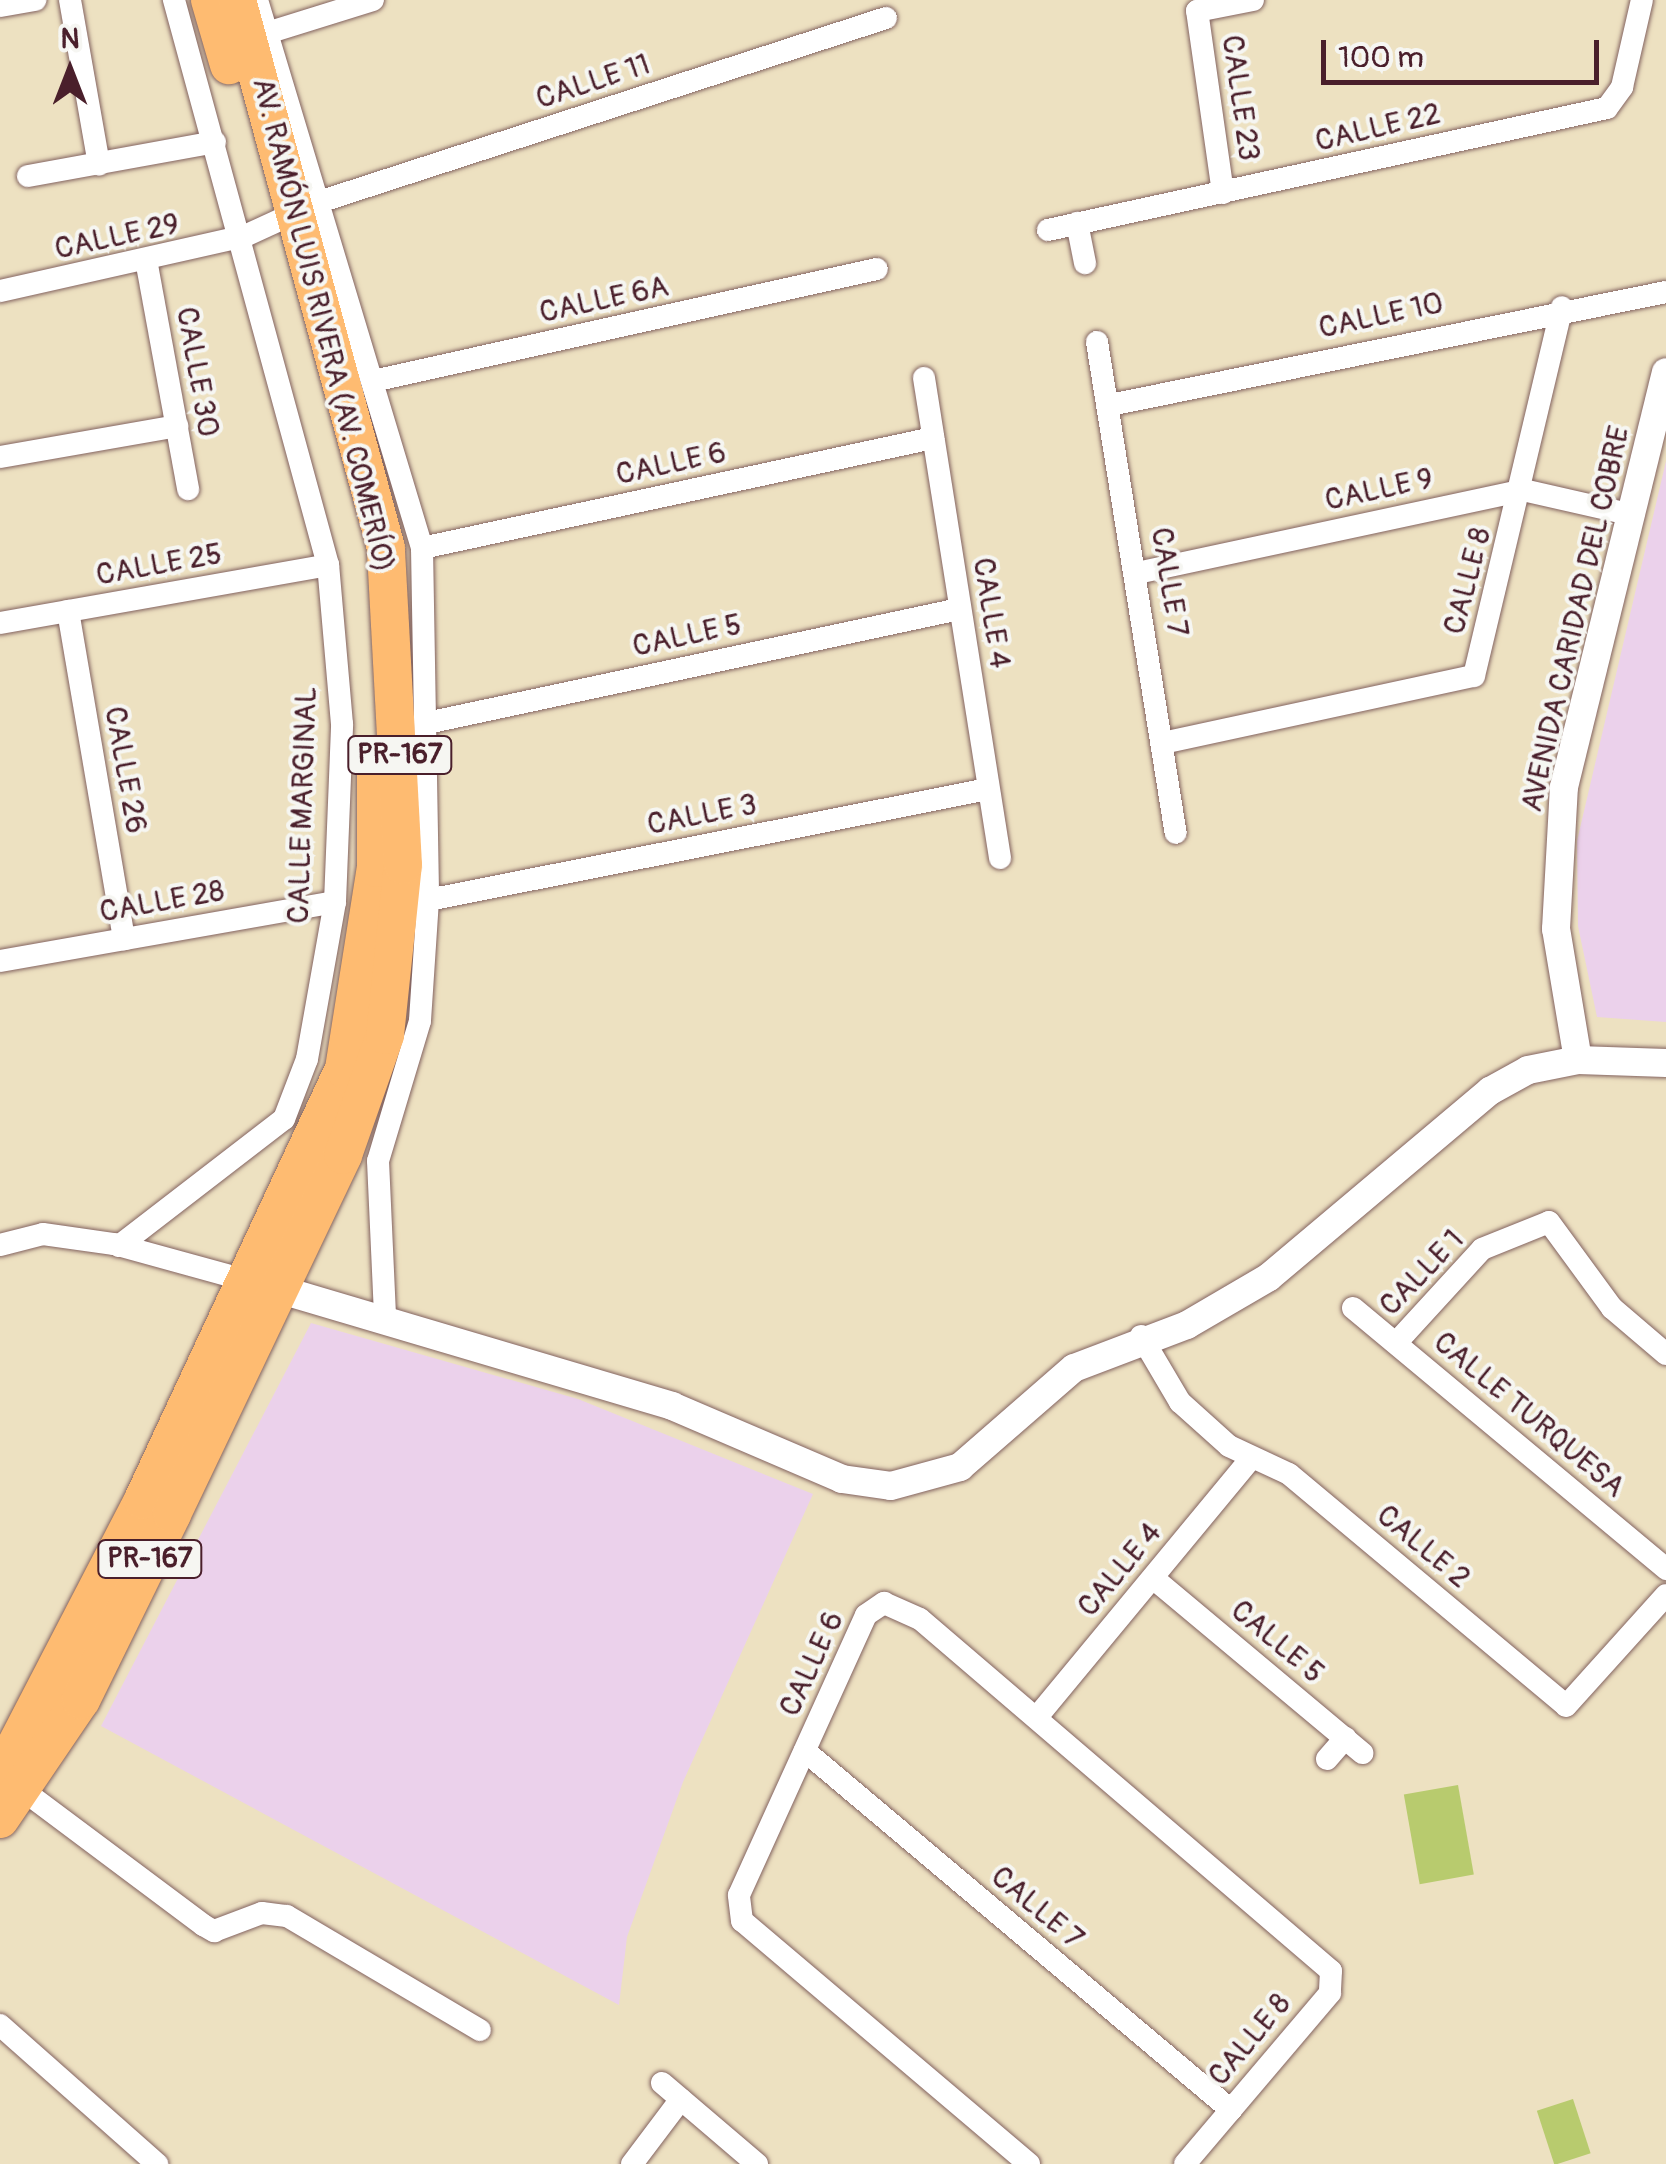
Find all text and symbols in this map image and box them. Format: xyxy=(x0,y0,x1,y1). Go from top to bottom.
north arrow xyxy=(20,20,120,120)
scale bar xyxy=(1326,20,1604,82)
text: N xyxy=(61,22,79,57)
street label: CALLE 23 xyxy=(1213,33,1267,163)
text: 100 m xyxy=(1338,39,1424,76)
street label: CALLE 11 xyxy=(532,47,654,117)
street label: AV. RAMÓN LUIS RIVERA (AV. COMERÍO) xyxy=(244,74,402,576)
street label: CALLE 22 xyxy=(1312,96,1444,160)
street label: CALLE 29 xyxy=(52,206,182,268)
street label: CALLE 6A xyxy=(536,269,672,331)
street label: CALLE 10 xyxy=(1316,285,1446,347)
street label: CALLE 30 xyxy=(168,304,226,440)
street label: AVENIDA CARIDAD DEL COBRE xyxy=(1514,423,1638,815)
street label: CALLE 6 xyxy=(613,435,729,493)
street label: CALLE 9 xyxy=(1322,461,1436,519)
street label: CALLE 8 xyxy=(1437,524,1499,638)
street label: CALLE 7 xyxy=(1143,525,1195,639)
street label: CALLE 25 xyxy=(93,536,225,594)
street label: CALLE 4 xyxy=(965,555,1017,671)
street label: CALLE 5 xyxy=(629,607,745,665)
street label: CALLE MARGINAL xyxy=(281,686,325,924)
street label: CALLE 26 xyxy=(96,704,154,836)
road number: PR-167 xyxy=(345,732,455,778)
street label: CALLE 3 xyxy=(644,787,760,843)
street label: CALLE 28 xyxy=(97,873,227,931)
street label: CALLE 1 xyxy=(1372,1222,1472,1324)
street label: CALLE TURQUESA xyxy=(1426,1325,1632,1505)
street label: CALLE 2 xyxy=(1369,1498,1477,1596)
street label: CALLE 4 xyxy=(1070,1516,1170,1624)
road number: PR-167 xyxy=(95,1536,205,1582)
street label: CALLE 5 xyxy=(1223,1593,1331,1691)
street label: CALLE 6 xyxy=(772,1606,852,1722)
street label: CALLE 7 xyxy=(983,1859,1091,1957)
street label: CALLE 8 xyxy=(1201,1987,1299,2093)

